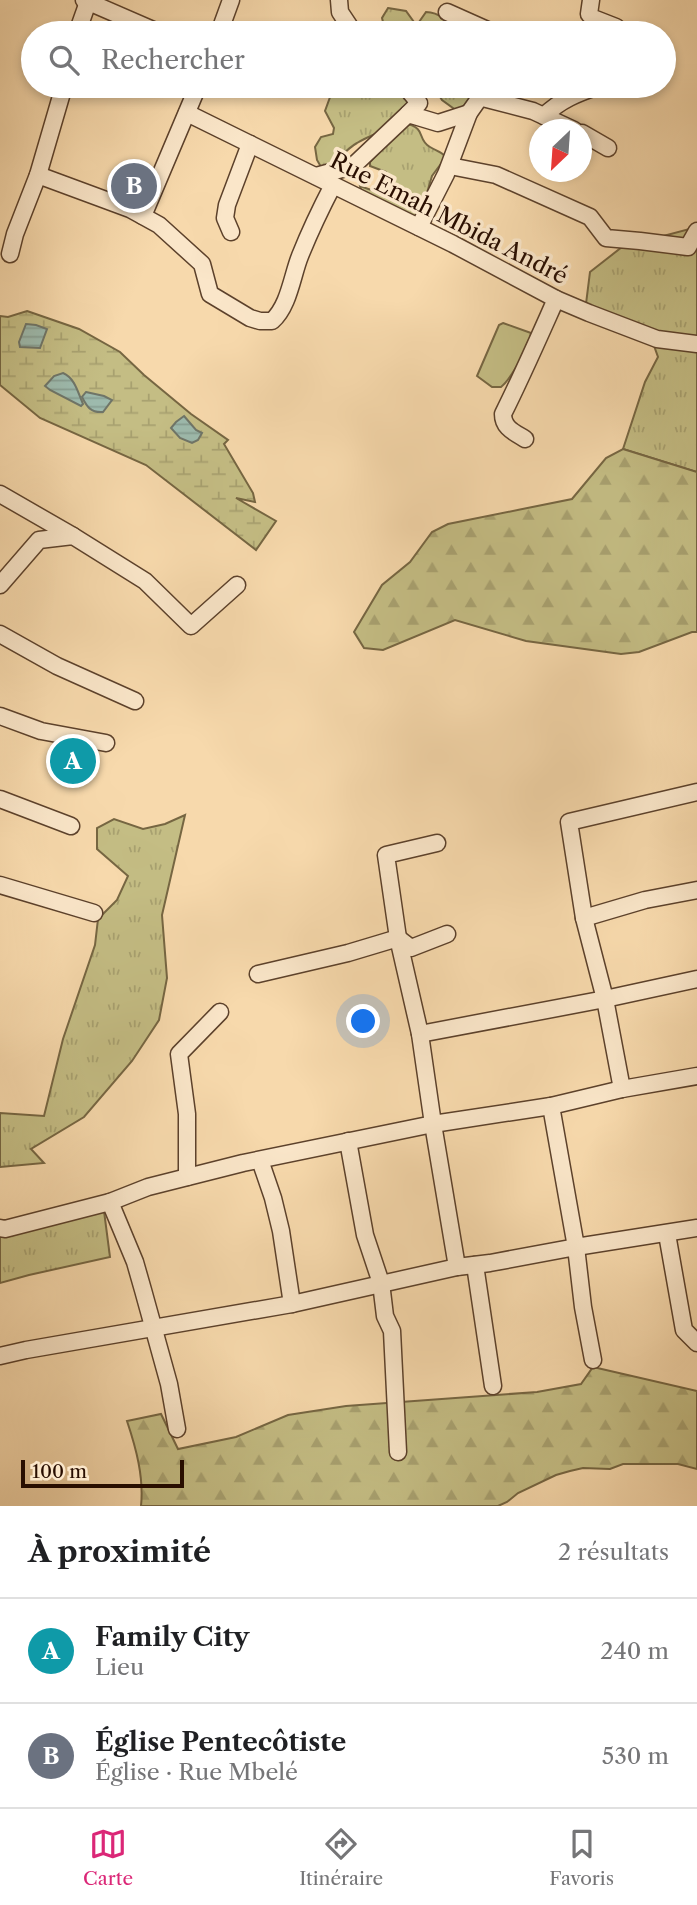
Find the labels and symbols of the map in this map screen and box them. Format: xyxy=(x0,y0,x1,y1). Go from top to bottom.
north arrow xyxy=(529,119,592,182)
street label: Rue Emah Mbida André xyxy=(326,146,572,290)
pin: B xyxy=(111,160,157,212)
pin: A xyxy=(50,735,96,787)
your location xyxy=(346,1004,380,1038)
scale bar xyxy=(21,1457,184,1489)

